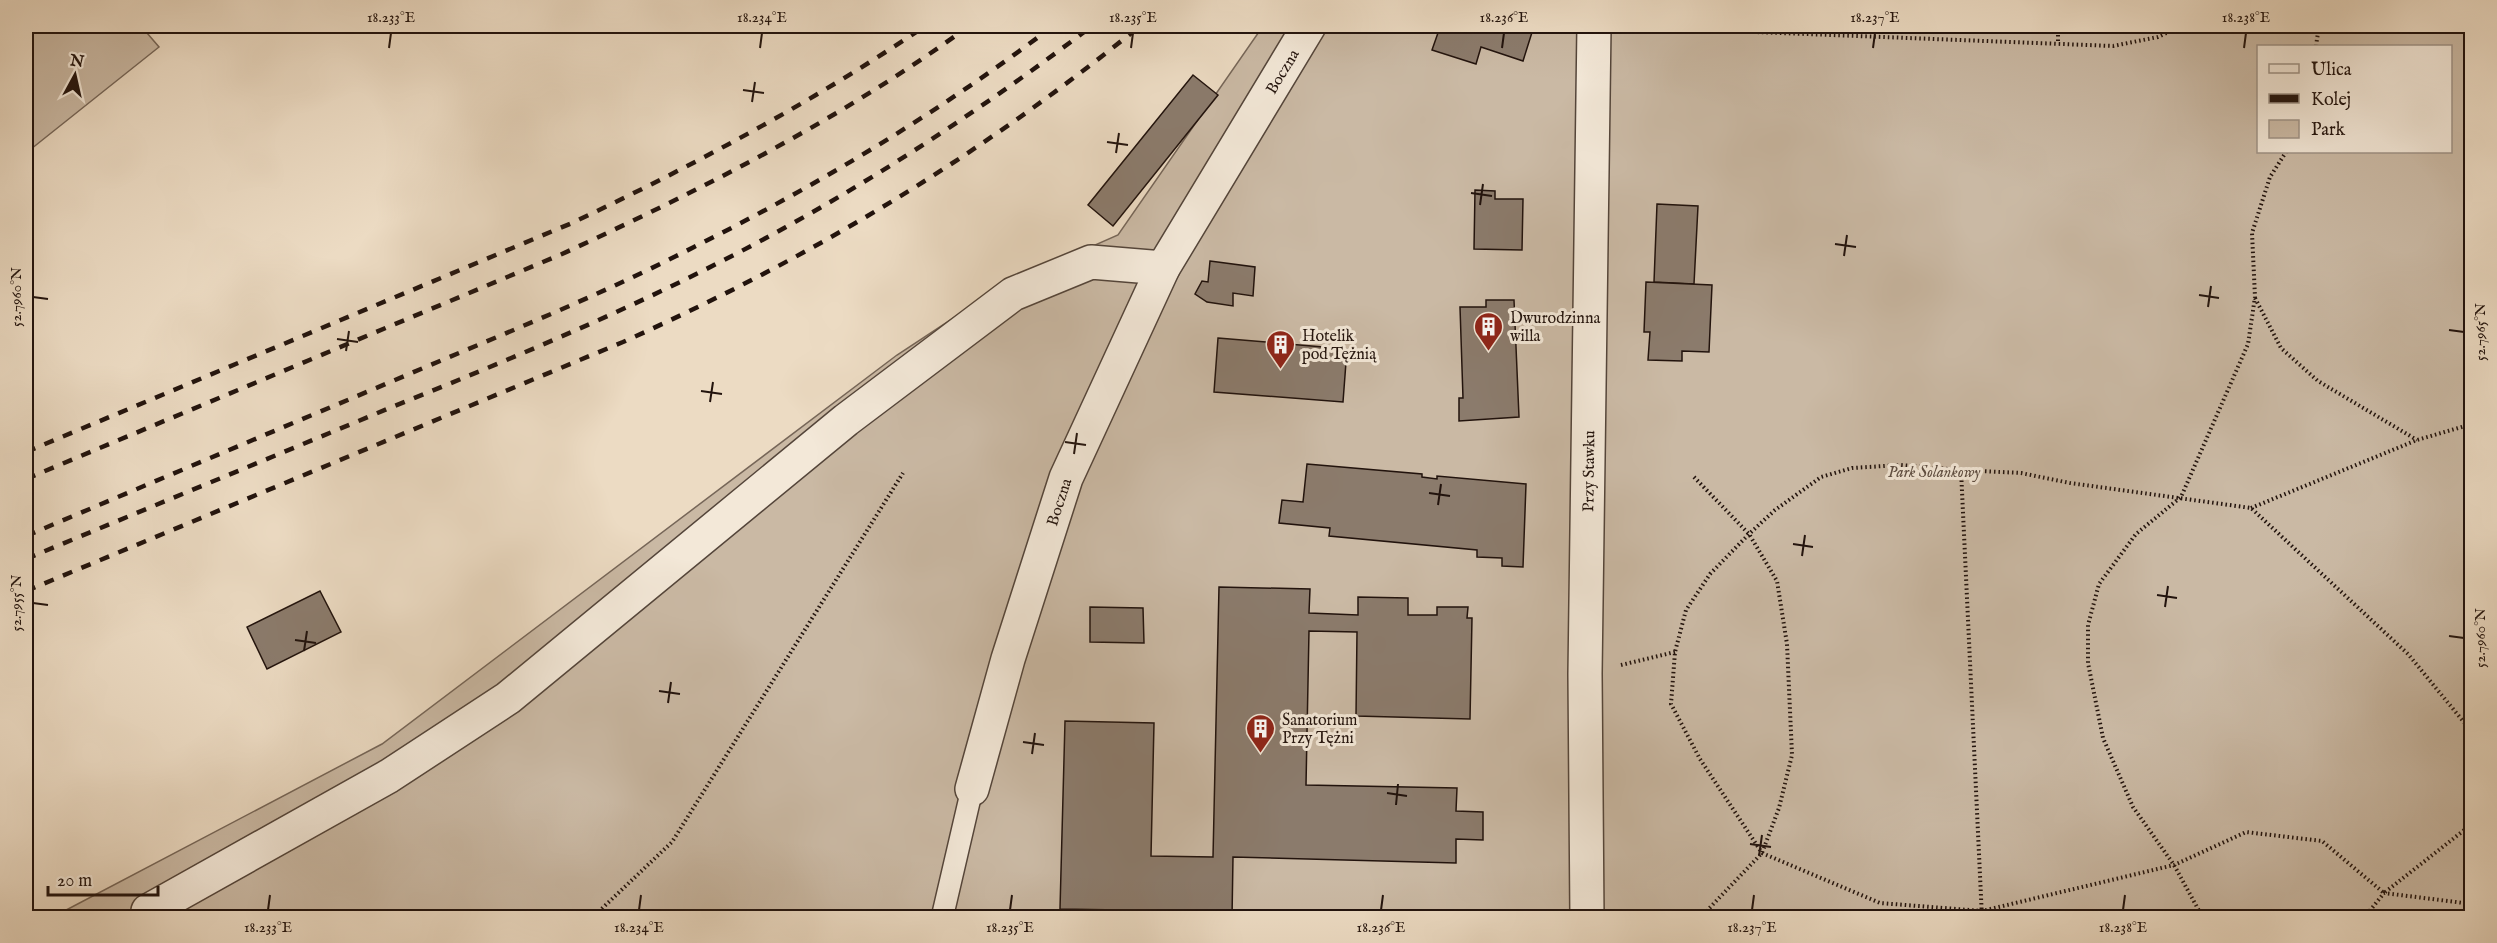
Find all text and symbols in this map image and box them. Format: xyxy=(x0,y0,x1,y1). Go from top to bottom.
text: 18.233°E xyxy=(367,8,415,27)
text: 18.234°E xyxy=(737,8,787,27)
text: 18.235°E xyxy=(1109,8,1157,27)
text: 18.236°E xyxy=(1480,8,1528,27)
text: 18.237°E xyxy=(1850,8,1900,27)
text: 18.238°E xyxy=(2222,8,2270,27)
north arrow xyxy=(45,45,105,105)
legend xyxy=(2257,45,2452,153)
street label: Boczna xyxy=(1262,46,1305,98)
text: N xyxy=(68,51,85,73)
text: Ulica xyxy=(2311,59,2352,82)
text: Kolej xyxy=(2311,89,2351,112)
text: Park xyxy=(2311,119,2346,142)
text: 52.7960°N xyxy=(7,267,26,327)
text: 52.7965°N xyxy=(2471,303,2490,361)
place label: Dwurodzinna willa xyxy=(1510,309,1600,347)
building icon: Dwurodzinna willa xyxy=(1473,310,1505,352)
place label: Hotelik pod Tężnią xyxy=(1302,327,1377,365)
building icon: Hotelik pod Tężnią xyxy=(1265,328,1297,370)
street label: Przy Stawku xyxy=(1579,430,1600,512)
park label: Park Solankowy xyxy=(1888,463,1981,483)
street label: Boczna xyxy=(1043,476,1077,529)
text: 52.7955°N xyxy=(7,574,26,632)
text: 52.7960°N xyxy=(2471,608,2490,668)
place label: Sanatorium Przy Tężni xyxy=(1282,711,1357,749)
building icon: Sanatorium Przy Tężni xyxy=(1245,712,1277,754)
scale bar xyxy=(48,859,158,897)
text: 20 m xyxy=(57,870,92,893)
text: 18.233°E xyxy=(244,918,292,937)
text: 18.234°E xyxy=(614,918,664,937)
text: 18.235°E xyxy=(986,918,1034,937)
text: 18.236°E xyxy=(1357,918,1405,937)
text: 18.237°E xyxy=(1727,918,1777,937)
text: 18.238°E xyxy=(2099,918,2147,937)

